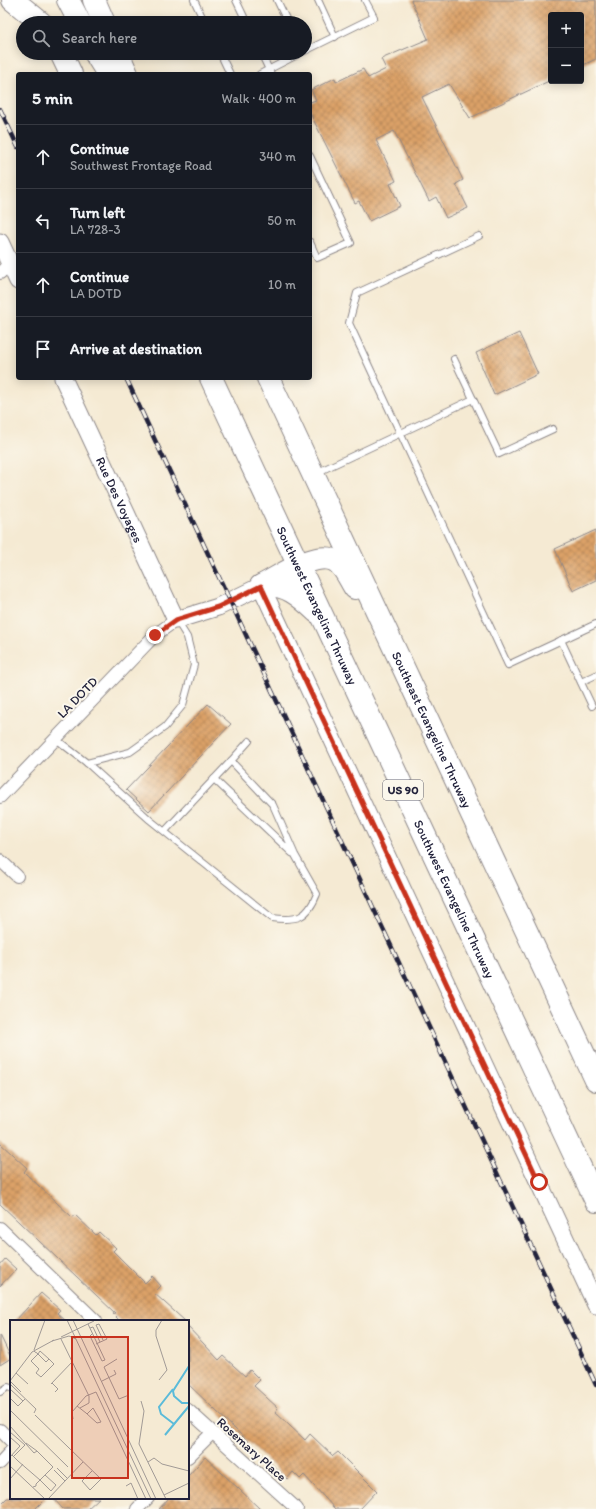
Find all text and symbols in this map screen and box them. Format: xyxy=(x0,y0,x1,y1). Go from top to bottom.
map controls xyxy=(548,12,584,84)
button: + xyxy=(548,12,584,48)
search box xyxy=(16,16,312,60)
icon: search xyxy=(30,27,52,49)
text: Search here xyxy=(62,29,137,47)
button: − xyxy=(548,48,584,84)
text: 5 min xyxy=(32,88,72,108)
text: Walk · 400 m xyxy=(222,91,296,106)
text: Continue xyxy=(70,140,129,158)
icon: ahead xyxy=(32,146,54,168)
text: 340 m xyxy=(259,149,296,164)
text: Southwest Frontage Road xyxy=(70,158,212,173)
text: Turn left xyxy=(70,204,125,222)
icon: left xyxy=(32,210,54,232)
text: 50 m xyxy=(267,213,296,228)
text: LA 728-3 xyxy=(70,222,121,237)
text: Continue xyxy=(70,268,129,286)
icon: ahead xyxy=(32,274,54,296)
text: 10 m xyxy=(268,277,296,292)
text: LA DOTD xyxy=(70,286,121,301)
icon: arrive xyxy=(32,338,54,360)
text: Arrive at destination xyxy=(70,340,202,358)
street label: Rue Des Voyages xyxy=(93,454,146,545)
street label: Southwest Evangeline Thruway xyxy=(273,524,360,687)
route end xyxy=(146,626,164,644)
street label: Southeast Evangeline Thruway xyxy=(389,649,475,810)
street label: LA DOTD xyxy=(54,673,101,721)
road number: US 90 xyxy=(383,780,423,800)
street label: Southwest Evangeline Thruway xyxy=(411,818,498,981)
route start xyxy=(530,1173,548,1191)
inset map xyxy=(10,1320,189,1499)
street label: Rosemary Place xyxy=(214,1414,289,1484)

